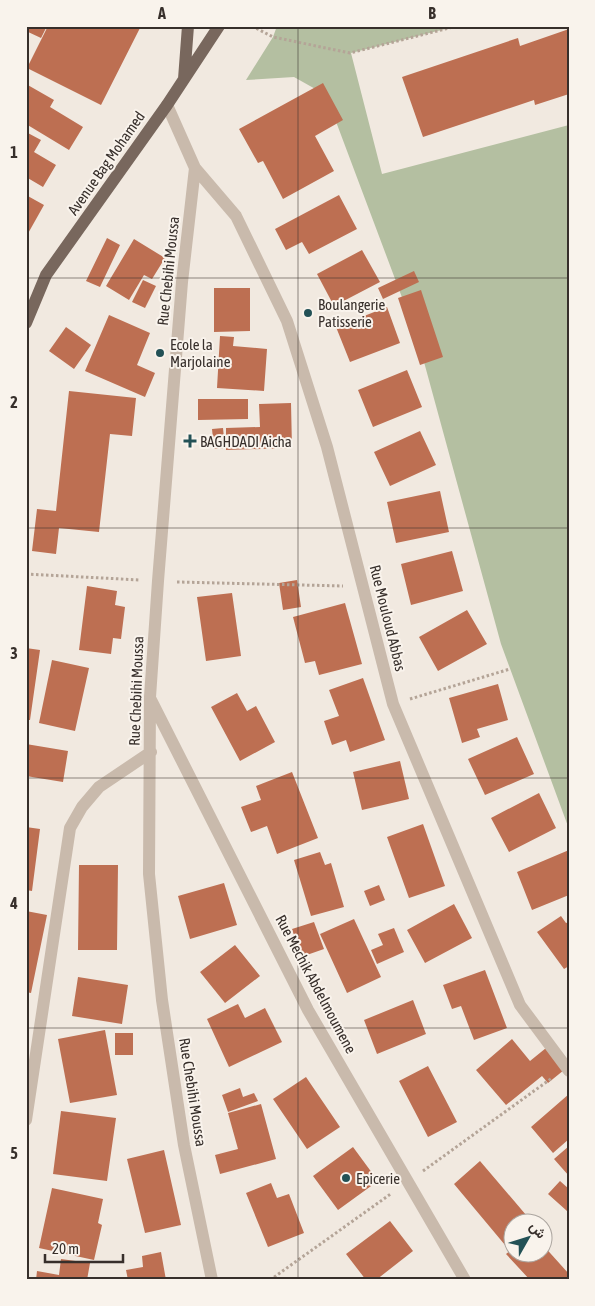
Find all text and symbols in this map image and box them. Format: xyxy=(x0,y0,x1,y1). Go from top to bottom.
text: A xyxy=(157,4,166,22)
text: B xyxy=(428,4,436,22)
street label: Avenue Bag Mohamed xyxy=(64,108,148,218)
text: 1 xyxy=(10,143,18,161)
street label: Rue Chebihi Moussa xyxy=(154,216,182,326)
place label: Boulangerie Patisserie xyxy=(318,296,385,330)
marker: Boulangerie Patisserie xyxy=(302,307,314,319)
place label: Ecole la Marjolaine xyxy=(170,336,231,370)
marker: Ecole la Marjolaine xyxy=(154,347,166,359)
text: 2 xyxy=(10,393,18,411)
place label: BAGHDADI Aicha xyxy=(200,433,292,450)
marker: BAGHDADI Aicha xyxy=(184,435,196,447)
street label: Rue Mouloud Abbas xyxy=(367,563,409,673)
street label: Rue Chebihi Moussa xyxy=(126,636,146,746)
text: 3 xyxy=(10,644,18,662)
text: 4 xyxy=(9,894,18,912)
street label: Rue Mechik Abdelmoumene xyxy=(272,912,360,1056)
street label: Rue Chebihi Moussa xyxy=(176,1036,210,1148)
text: 5 xyxy=(10,1144,18,1162)
place label: Epicerie xyxy=(356,1170,400,1187)
marker: Epicerie xyxy=(340,1172,352,1184)
north arrow xyxy=(502,1214,552,1264)
text: ش xyxy=(526,1218,550,1242)
scale bar xyxy=(45,1231,122,1263)
text: 20 m xyxy=(52,1240,79,1257)

